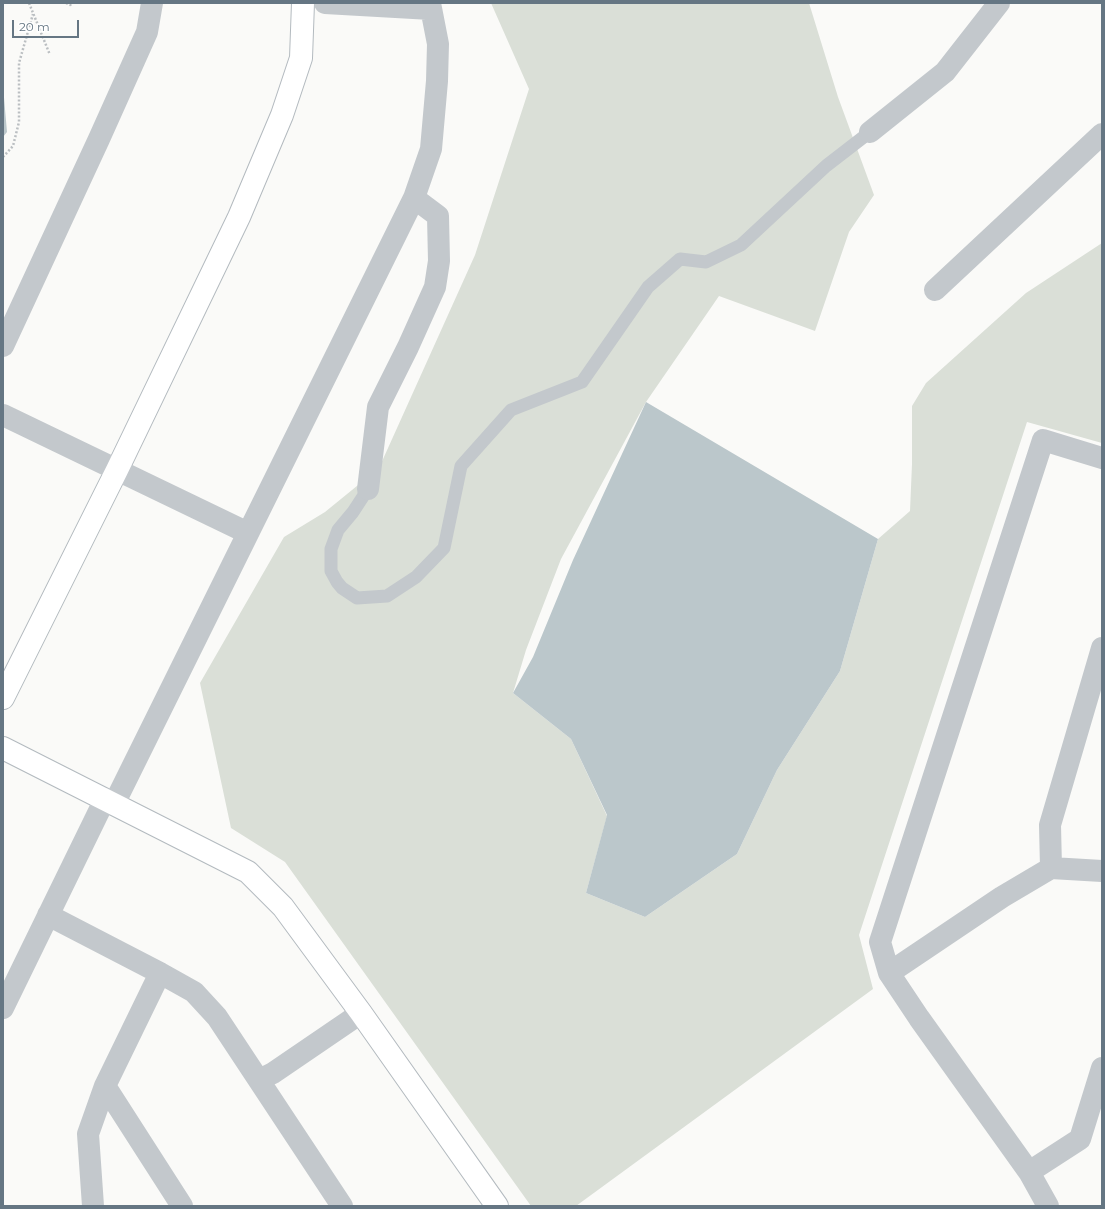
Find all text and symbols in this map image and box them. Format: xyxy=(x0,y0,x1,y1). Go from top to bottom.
scale bar xyxy=(14,12,81,38)
text: 20 m xyxy=(19,19,50,34)

